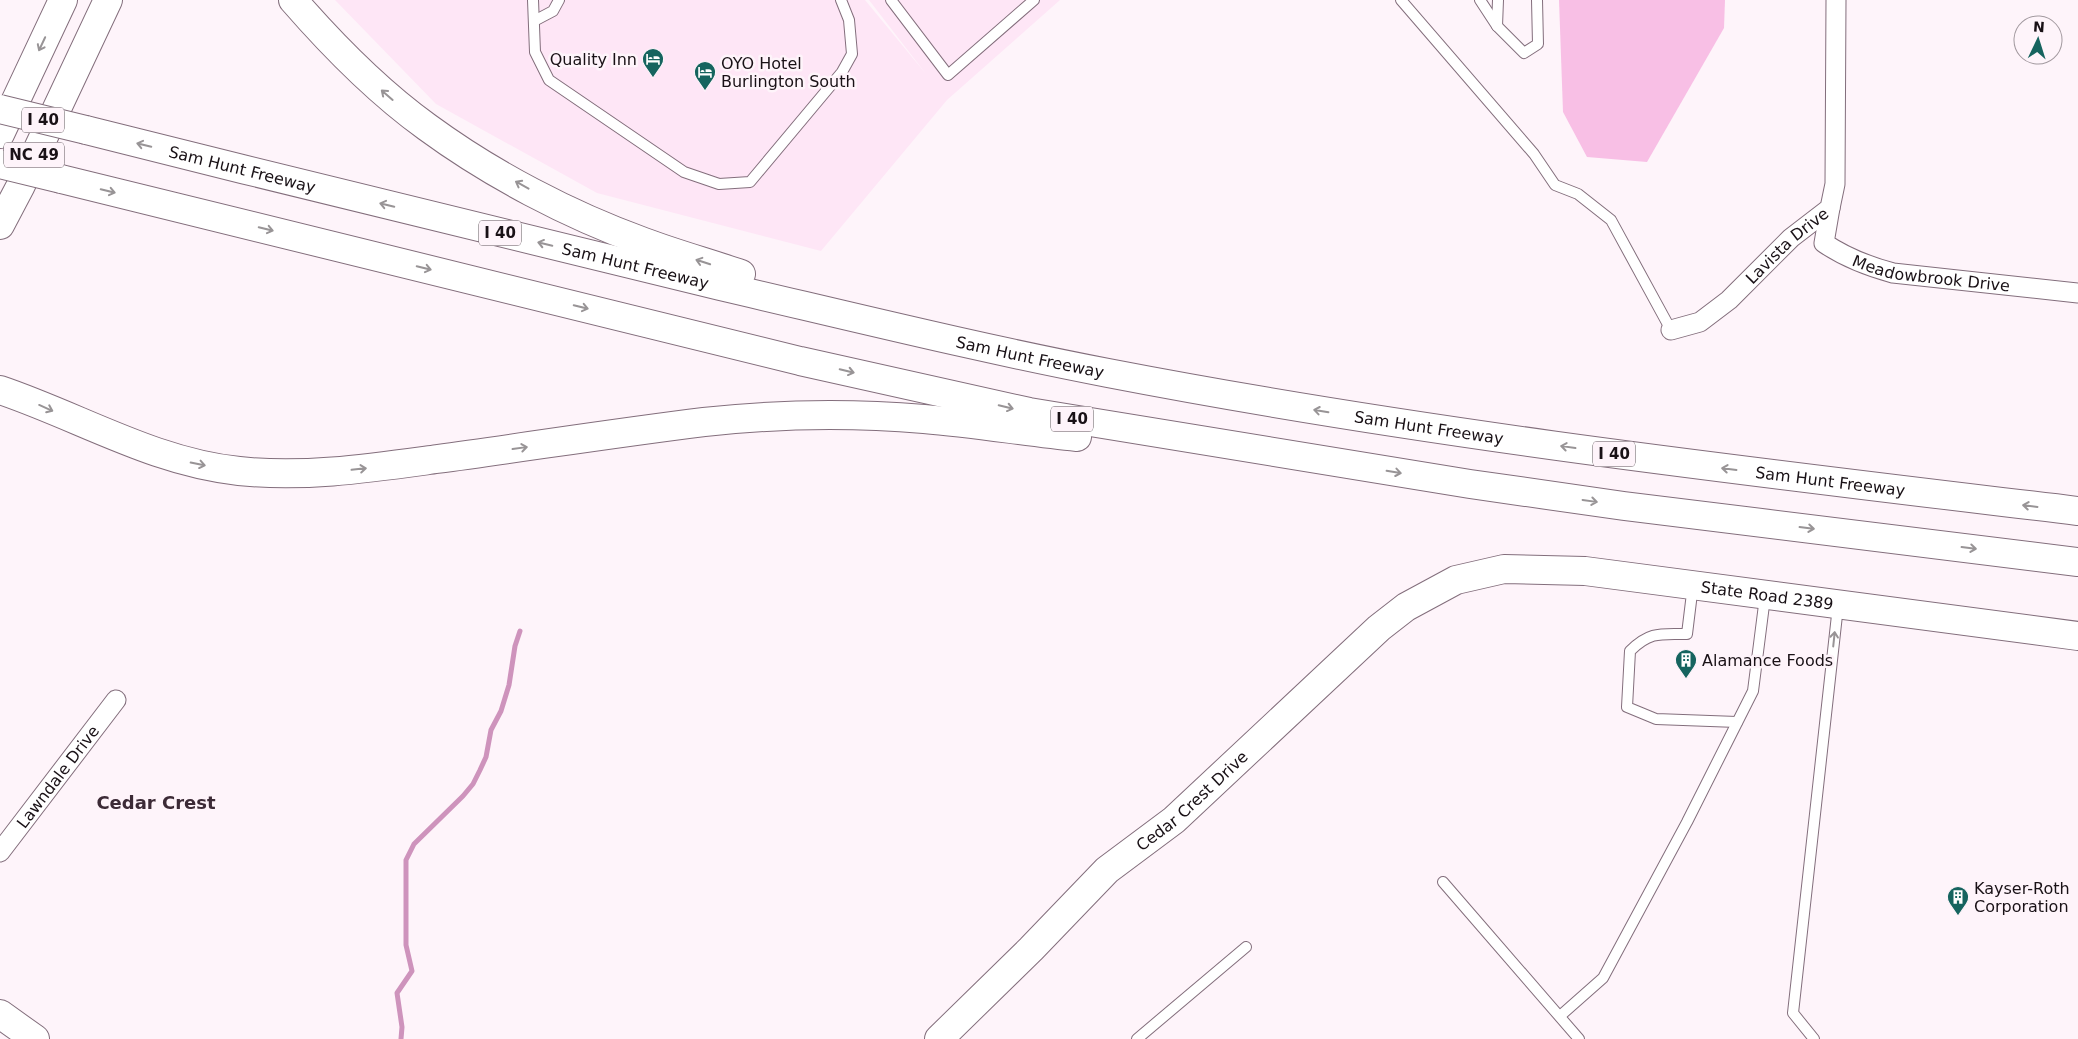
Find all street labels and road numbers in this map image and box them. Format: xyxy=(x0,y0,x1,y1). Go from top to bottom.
road number: I 40 xyxy=(22,108,64,132)
road number: NC 49 xyxy=(4,142,64,168)
street label: Sam Hunt Freeway xyxy=(167,142,318,196)
street label: Lavista Drive xyxy=(1741,203,1832,288)
road number: I 40 xyxy=(479,220,521,246)
street label: Sam Hunt Freeway xyxy=(560,239,711,293)
street label: Meadowbrook Drive xyxy=(1850,251,2011,295)
street label: Sam Hunt Freeway xyxy=(954,332,1106,382)
road number: I 40 xyxy=(1051,406,1093,432)
street label: Sam Hunt Freeway xyxy=(1353,407,1505,448)
road number: I 40 xyxy=(1593,442,1635,466)
street label: Sam Hunt Freeway xyxy=(1754,462,1906,500)
street label: State Road 2389 xyxy=(1700,577,1835,613)
street label: Lawndale Drive xyxy=(12,721,103,832)
street label: Cedar Crest Drive xyxy=(1132,747,1251,855)

